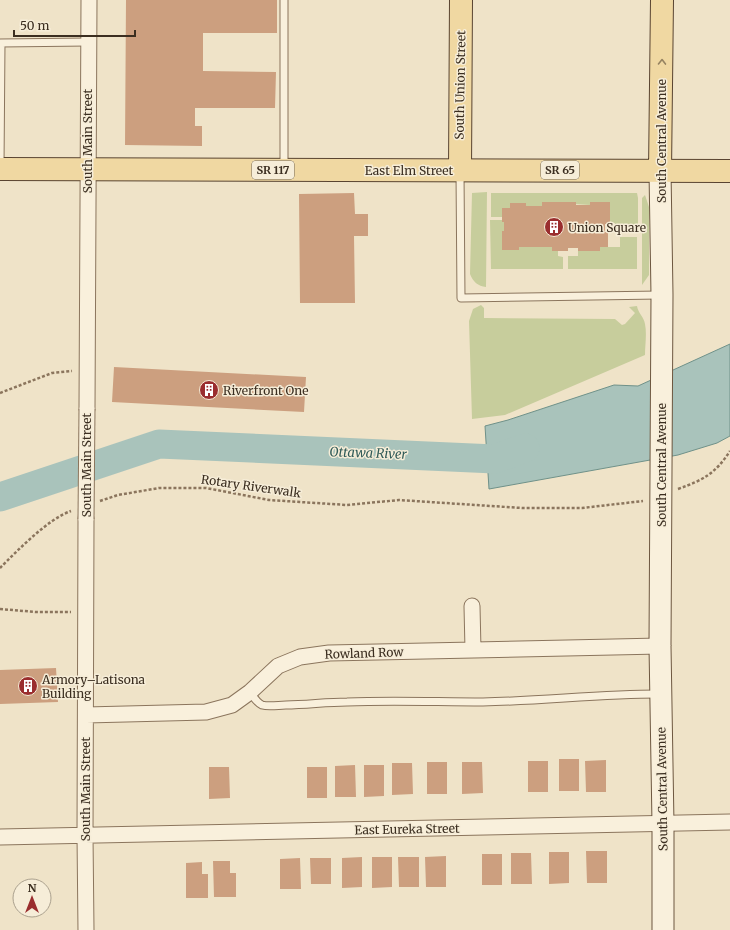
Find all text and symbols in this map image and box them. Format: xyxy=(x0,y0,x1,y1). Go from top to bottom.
scale bar xyxy=(14,12,135,38)
text: 50 m xyxy=(20,18,49,33)
street label: South Union Street xyxy=(452,30,468,140)
one-way arrow xyxy=(658,59,666,65)
street label: South Central Avenue xyxy=(654,79,669,203)
street label: South Main Street xyxy=(80,88,95,193)
road number: SR 117 xyxy=(252,161,294,179)
road number: SR 65 xyxy=(541,161,579,179)
street label: East Elm Street xyxy=(365,163,454,178)
building icon: Union Square xyxy=(543,216,565,238)
place label: Union Square xyxy=(568,220,646,235)
building icon: Riverfront One xyxy=(198,379,220,401)
place label: Riverfront One xyxy=(223,383,308,398)
street label: South Central Avenue xyxy=(654,403,669,527)
street label: South Main Street xyxy=(79,412,94,517)
water label: Ottawa River xyxy=(329,443,408,463)
street label: Rotary Riverwalk xyxy=(200,472,302,500)
street label: Rowland Row xyxy=(324,644,404,662)
place label: Armory–Latisona Building xyxy=(41,672,146,701)
building icon: Armory–Latisona Building xyxy=(17,675,39,697)
street label: South Central Avenue xyxy=(653,727,671,851)
street label: South Main Street xyxy=(78,736,93,841)
street label: East Eureka Street xyxy=(354,821,460,837)
north arrow xyxy=(12,878,52,918)
text: N xyxy=(28,881,37,895)

